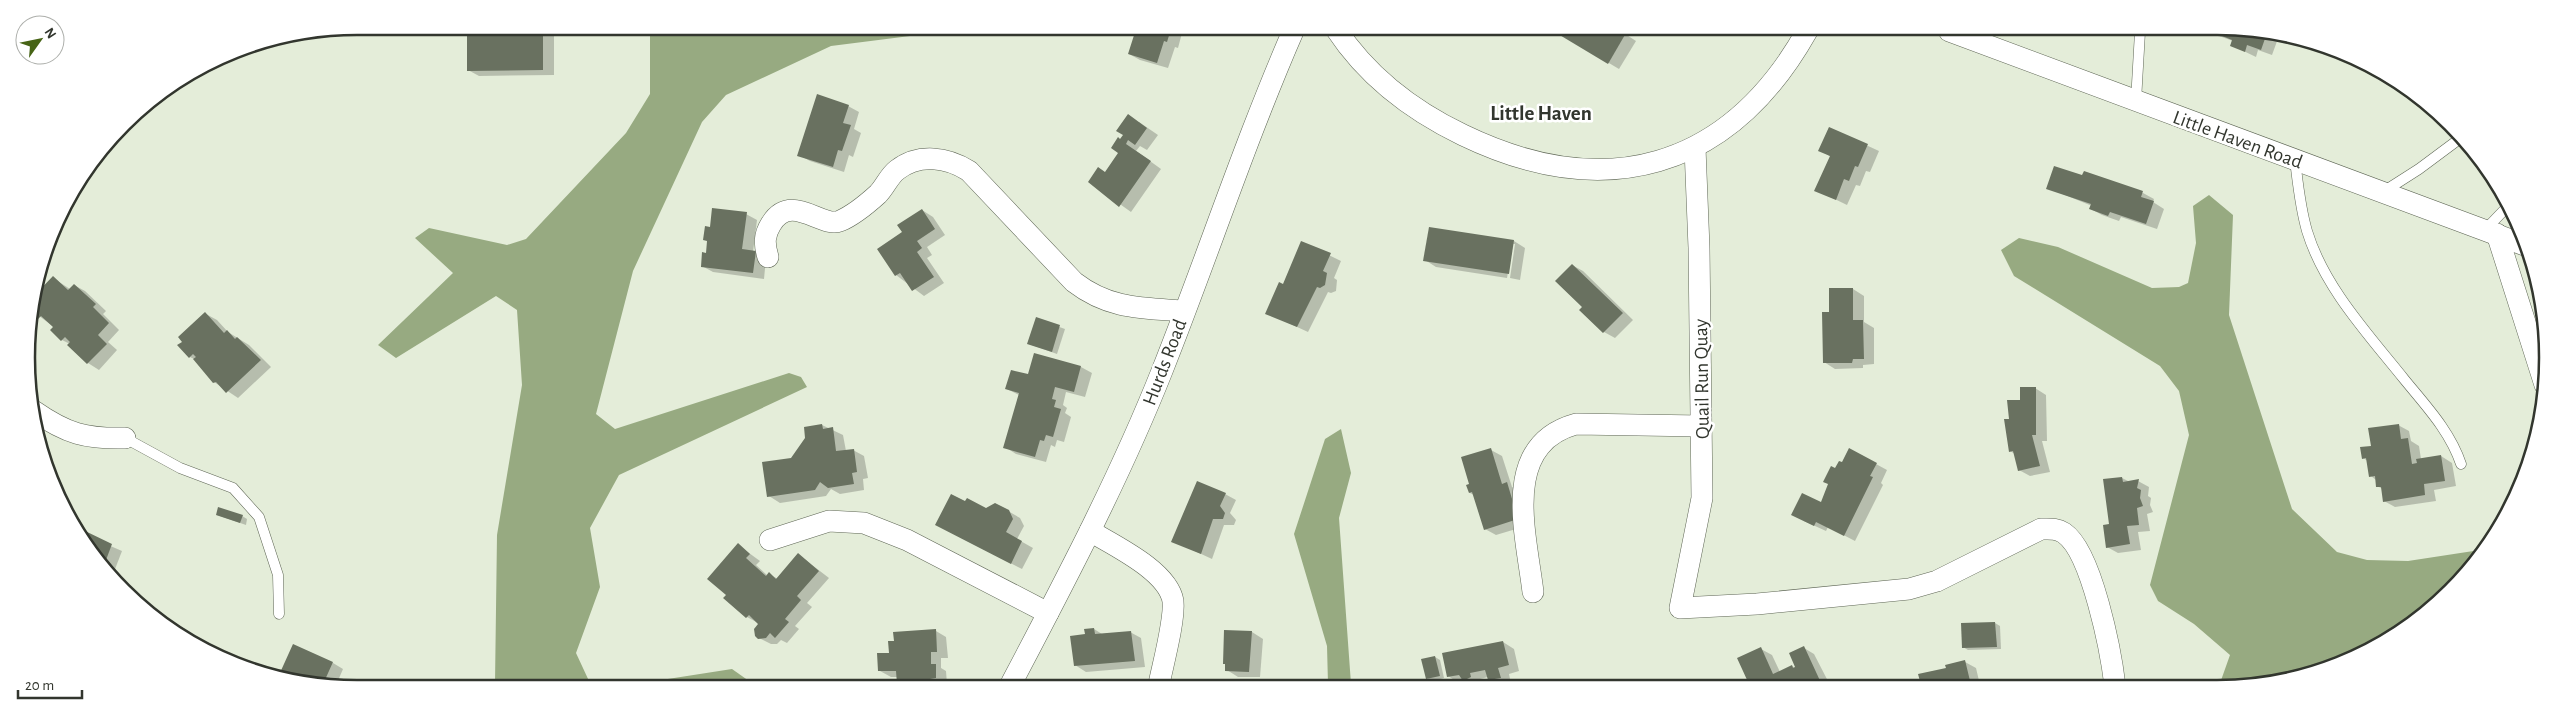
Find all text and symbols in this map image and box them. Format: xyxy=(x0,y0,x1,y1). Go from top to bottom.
north arrow xyxy=(15,15,65,65)
text: N xyxy=(42,26,59,41)
district label: Little Haven xyxy=(1490,103,1592,124)
street label: Little Haven Road xyxy=(2170,107,2305,173)
street label: Hurds Road xyxy=(1139,316,1191,408)
street label: Quail Run Quay xyxy=(1691,318,1713,439)
scale bar xyxy=(18,668,81,700)
text: 20 m xyxy=(25,678,54,693)

